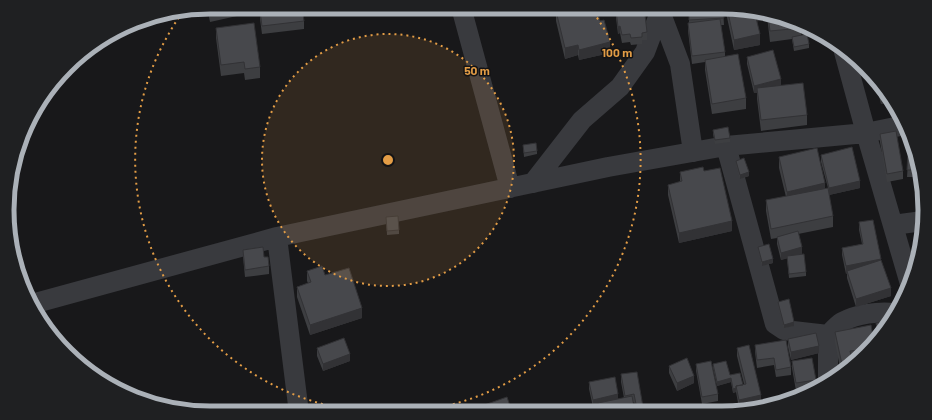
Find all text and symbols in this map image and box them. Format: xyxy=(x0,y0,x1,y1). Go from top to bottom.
text: 100 m xyxy=(602,45,632,59)
text: 50 m xyxy=(464,63,490,77)
centre of rings xyxy=(381,153,395,167)

